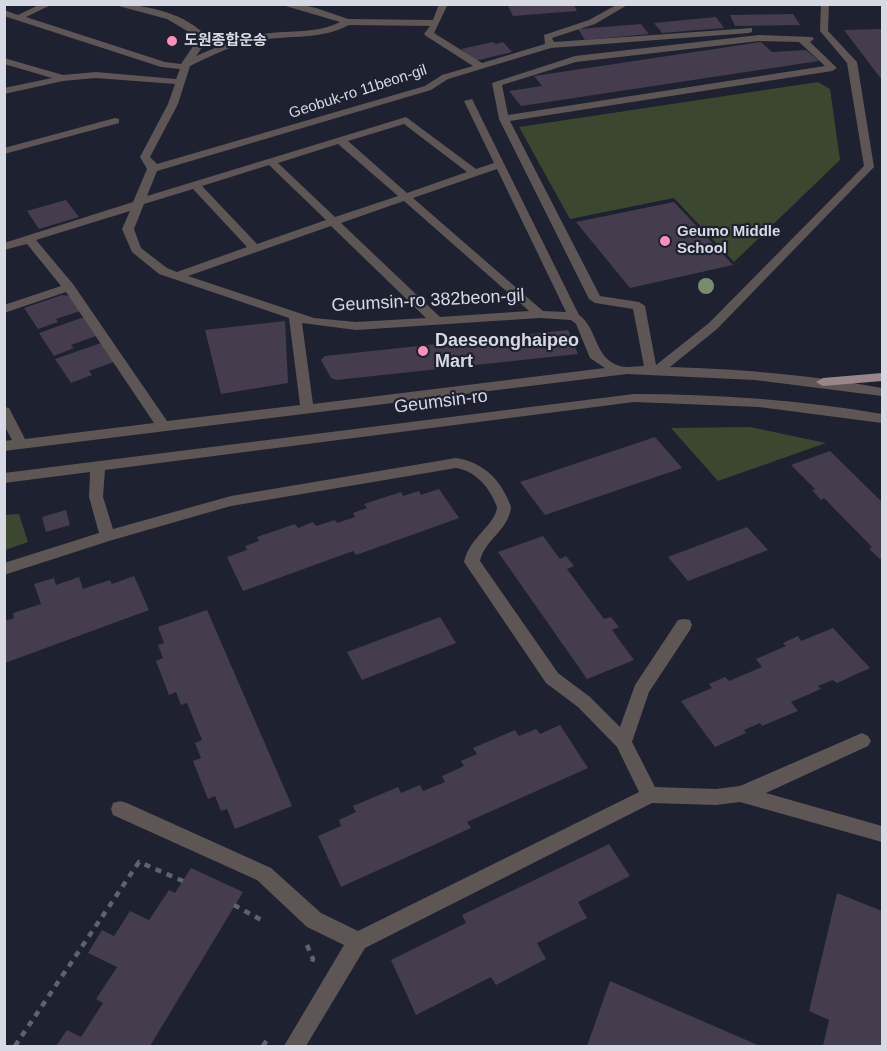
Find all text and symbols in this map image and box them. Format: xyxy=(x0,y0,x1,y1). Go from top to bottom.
place label: 도원종합운송 xyxy=(184,32,267,50)
marker: 도원종합운송 xyxy=(165,34,179,48)
street label: Geobuk-ro 11beon-gil xyxy=(287,61,429,123)
place label: Geumo Middle School xyxy=(677,223,780,258)
marker: Geumo Middle School xyxy=(658,234,672,248)
street label: Geumsin-ro 382beon-gil xyxy=(331,285,525,317)
place label: Daeseonghaipeo Mart xyxy=(435,330,579,372)
marker: Daeseonghaipeo Mart xyxy=(416,344,430,358)
street label: Geumsin-ro xyxy=(393,386,489,418)

